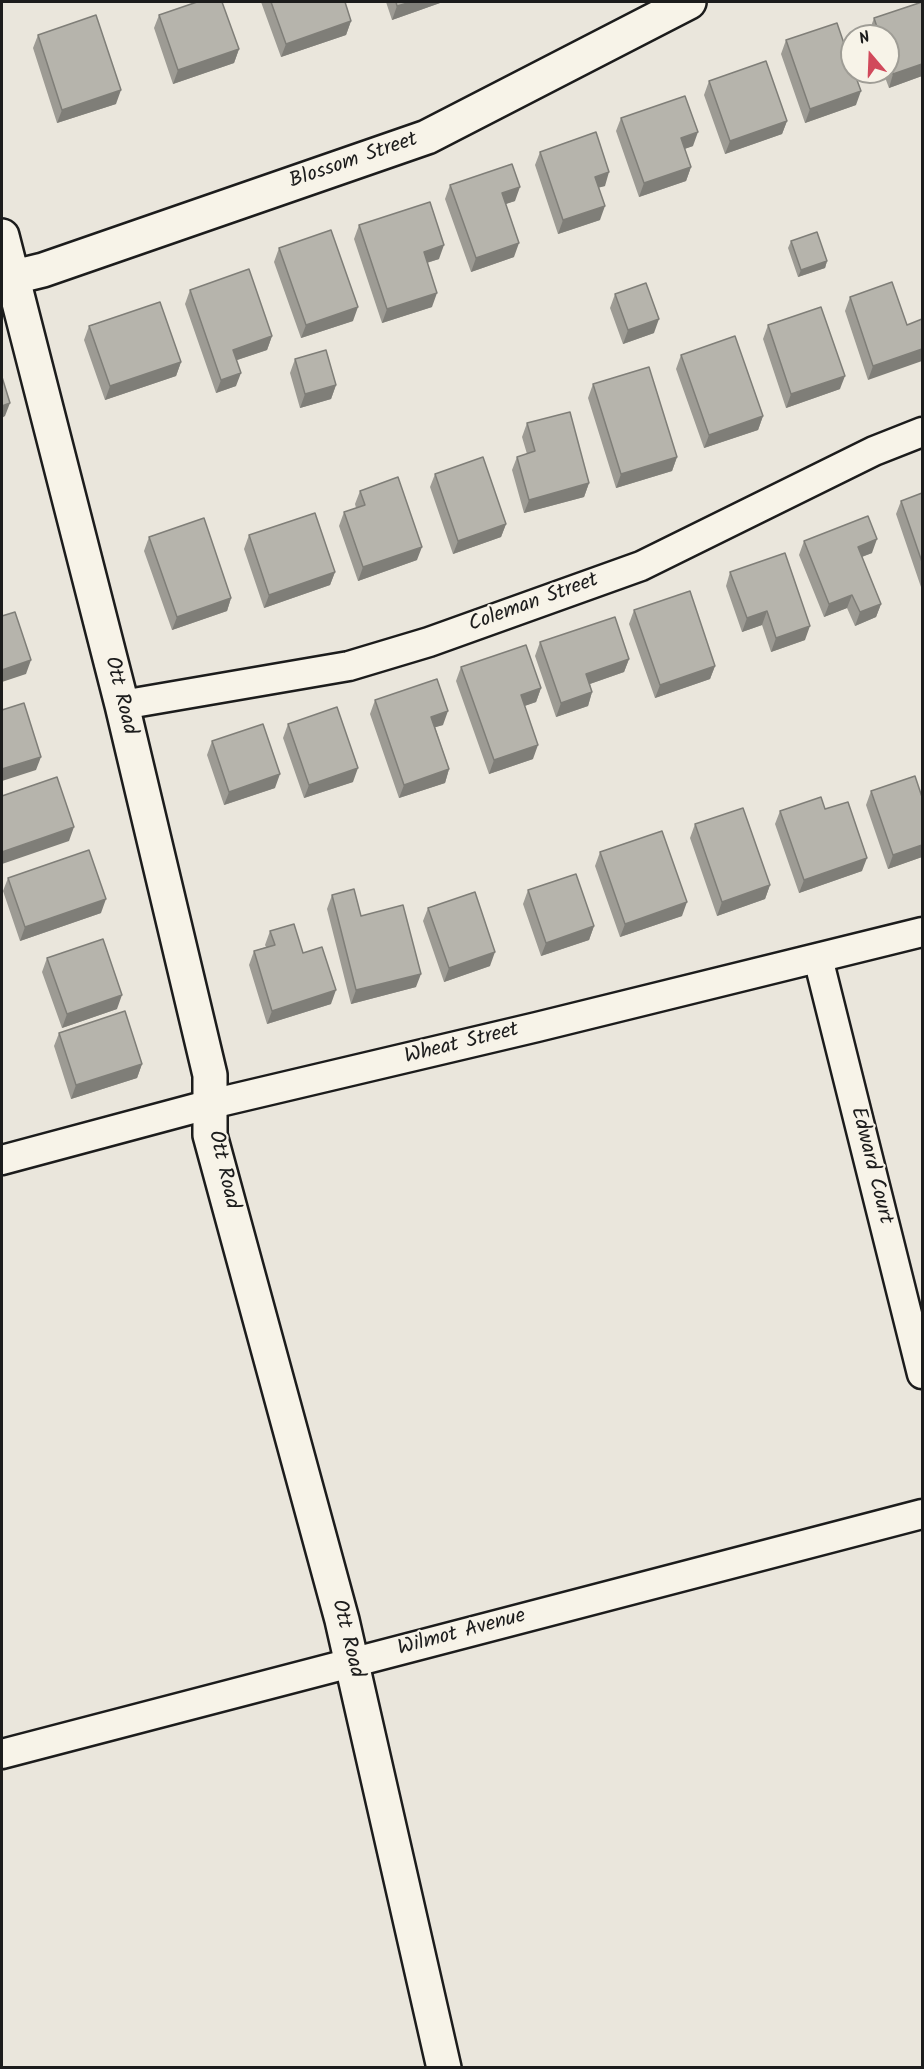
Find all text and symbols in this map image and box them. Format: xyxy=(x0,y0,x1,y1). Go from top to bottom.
north arrow xyxy=(840,24,900,84)
text: N xyxy=(856,25,873,52)
street label: Blossom Street xyxy=(287,128,421,196)
street label: Coleman Street xyxy=(466,569,602,639)
street label: Ott Road xyxy=(97,654,141,738)
street label: Wheat Street xyxy=(402,1019,522,1071)
street label: Edward Court xyxy=(843,1105,897,1227)
street label: Ott Road xyxy=(201,1128,243,1212)
street label: Ott Road xyxy=(324,1597,368,1681)
street label: Wilmot Avenue xyxy=(395,1605,529,1663)

